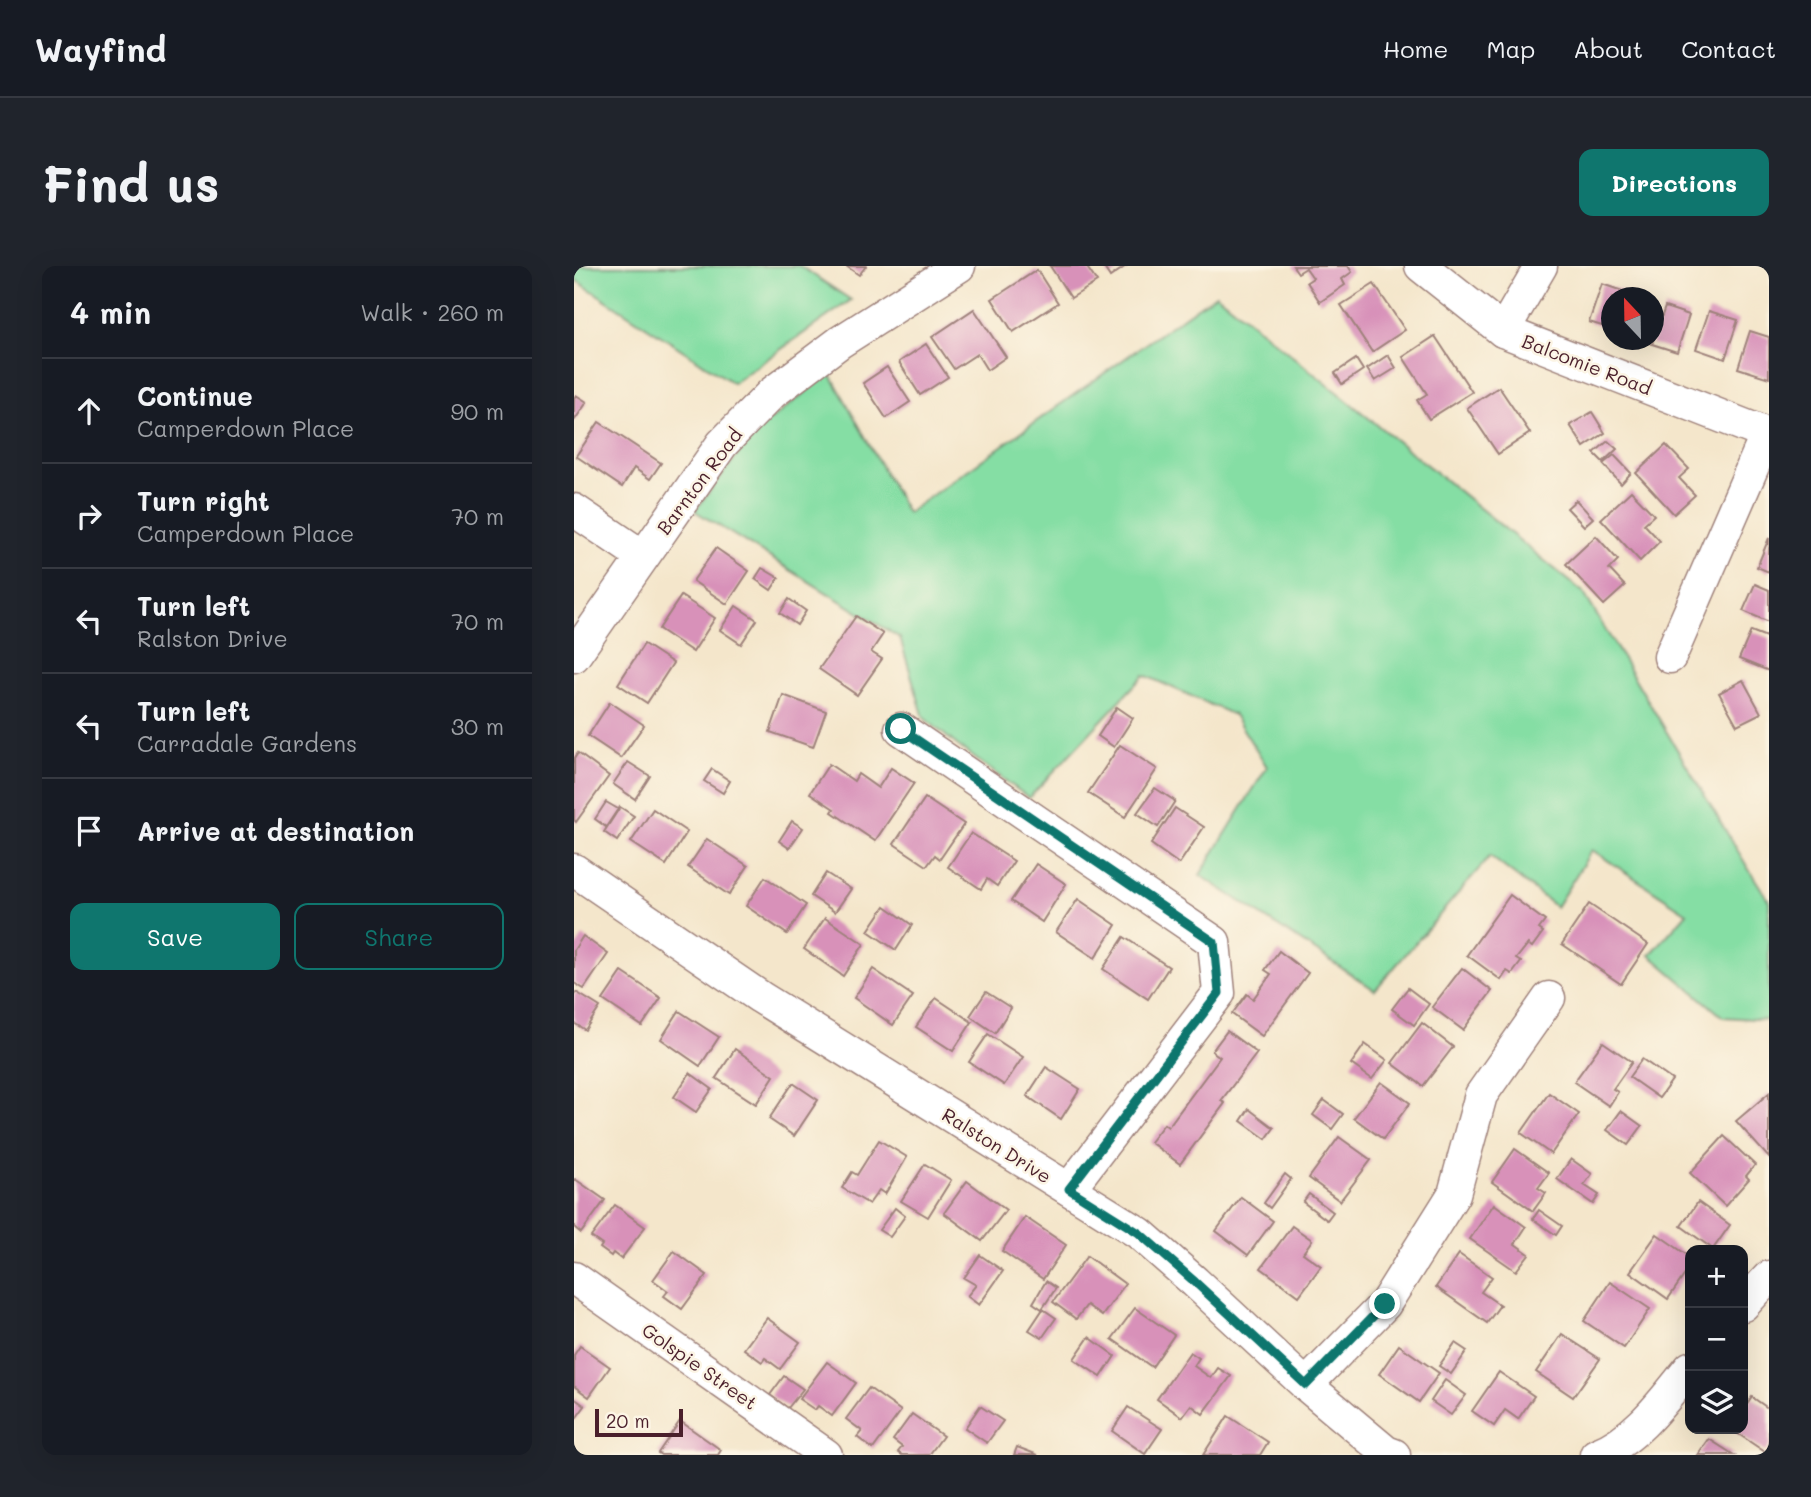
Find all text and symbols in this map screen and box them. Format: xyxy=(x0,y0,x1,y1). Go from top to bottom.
text: Wayfind xyxy=(35,27,166,70)
text: Home xyxy=(1383,33,1448,64)
text: Map xyxy=(1486,33,1535,64)
text: About xyxy=(1573,33,1643,64)
text: Contact xyxy=(1681,33,1776,64)
button: Directions xyxy=(1579,149,1769,216)
text: Find us xyxy=(42,151,220,214)
north arrow xyxy=(1601,287,1664,350)
text: 4 min xyxy=(70,292,151,332)
text: Walk · 260 m xyxy=(360,297,504,327)
street label: Balcomie Road xyxy=(1519,328,1655,400)
text: Continue xyxy=(137,379,253,413)
icon: ahead xyxy=(70,392,108,430)
text: 90 m xyxy=(451,396,504,426)
text: Camperdown Place xyxy=(137,413,354,443)
street label: Barnton Road xyxy=(651,423,747,539)
text: Turn right xyxy=(137,484,270,518)
icon: right xyxy=(70,497,108,535)
text: 70 m xyxy=(451,501,504,531)
text: Camperdown Place xyxy=(137,518,354,548)
text: Turn left xyxy=(137,589,250,623)
icon: left xyxy=(70,602,108,640)
text: 70 m xyxy=(451,606,504,636)
text: Ralston Drive xyxy=(137,623,288,653)
text: Turn left xyxy=(137,694,250,728)
icon: left xyxy=(70,707,108,745)
text: 30 m xyxy=(451,711,504,741)
route start xyxy=(885,713,916,744)
text: Carradale Gardens xyxy=(137,728,357,758)
icon: arrive xyxy=(70,812,108,850)
text: Arrive at destination xyxy=(137,814,414,848)
button: Save xyxy=(70,903,280,970)
button: Share xyxy=(294,903,504,970)
street label: Ralston Drive xyxy=(938,1101,1056,1189)
map controls xyxy=(1685,1245,1748,1434)
button: + xyxy=(1685,1245,1748,1308)
route end xyxy=(1369,1288,1400,1319)
button: − xyxy=(1685,1308,1748,1371)
street label: Golspie Street xyxy=(637,1317,763,1415)
button: layers xyxy=(1685,1371,1748,1434)
scale bar xyxy=(595,1406,682,1438)
text: 20 m xyxy=(606,1408,650,1433)

